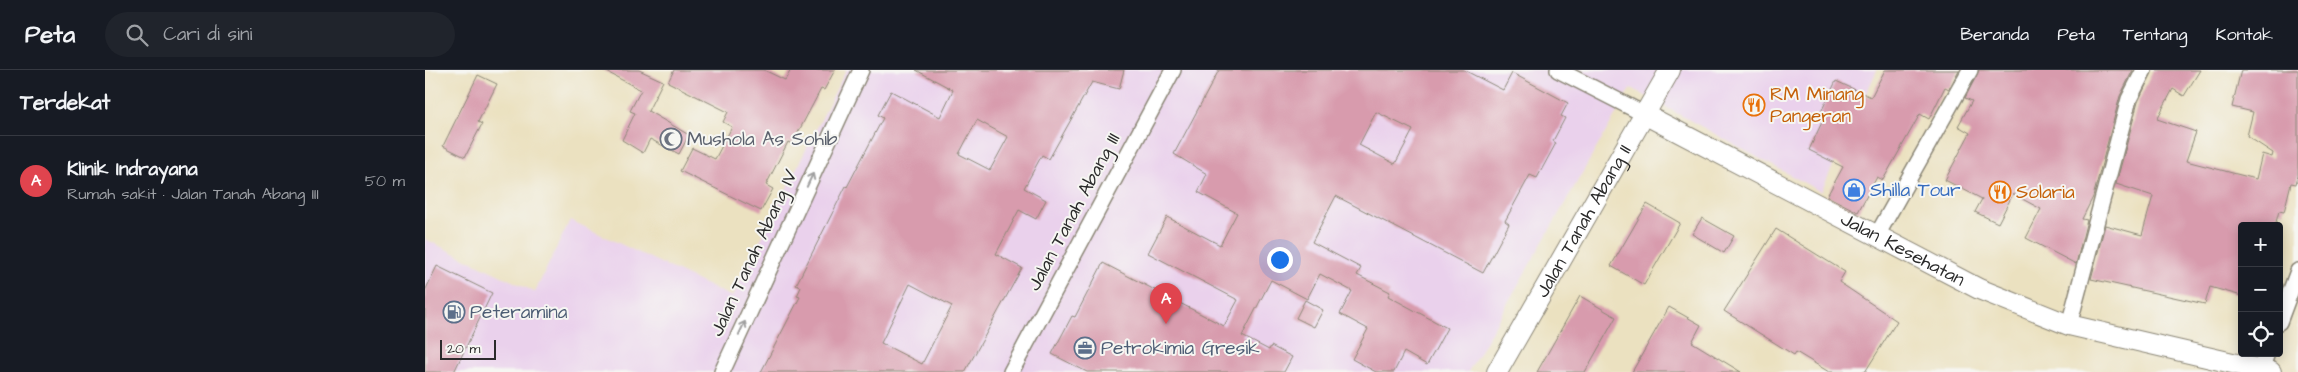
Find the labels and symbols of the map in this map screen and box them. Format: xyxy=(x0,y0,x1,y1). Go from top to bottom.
place label: RM Minang Pangeran xyxy=(1770,81,1864,131)
restaurant icon: RM Minang Pangeran xyxy=(1742,93,1766,117)
place label: Mushola As Sohib xyxy=(687,126,838,153)
mosque icon: Mushola As Sohib xyxy=(659,127,683,151)
street label: Jalan Tanah Abang III xyxy=(1021,128,1128,296)
street label: Jalan Tanah Abang II xyxy=(1529,139,1638,303)
street label: Jalan Tanah Abang IV xyxy=(703,165,806,341)
one-way arrow xyxy=(806,173,816,188)
place label: Shilla Tour xyxy=(1870,177,1961,204)
shop icon: Shilla Tour xyxy=(1842,178,1866,202)
place label: Solaria xyxy=(2016,179,2075,206)
restaurant icon: Solaria xyxy=(1988,180,2012,204)
street label: Jalan Kesehatan xyxy=(1836,205,1970,293)
your location xyxy=(1267,247,1293,273)
pin: A xyxy=(1150,283,1182,324)
place label: Peteramina xyxy=(470,299,568,326)
fuel station icon: Peteramina xyxy=(442,300,466,324)
one-way arrow xyxy=(738,321,747,336)
place label: Petrokimia Gresik xyxy=(1101,335,1260,362)
office icon: Petrokimia Gresik xyxy=(1073,336,1097,360)
scale bar xyxy=(440,337,496,360)

